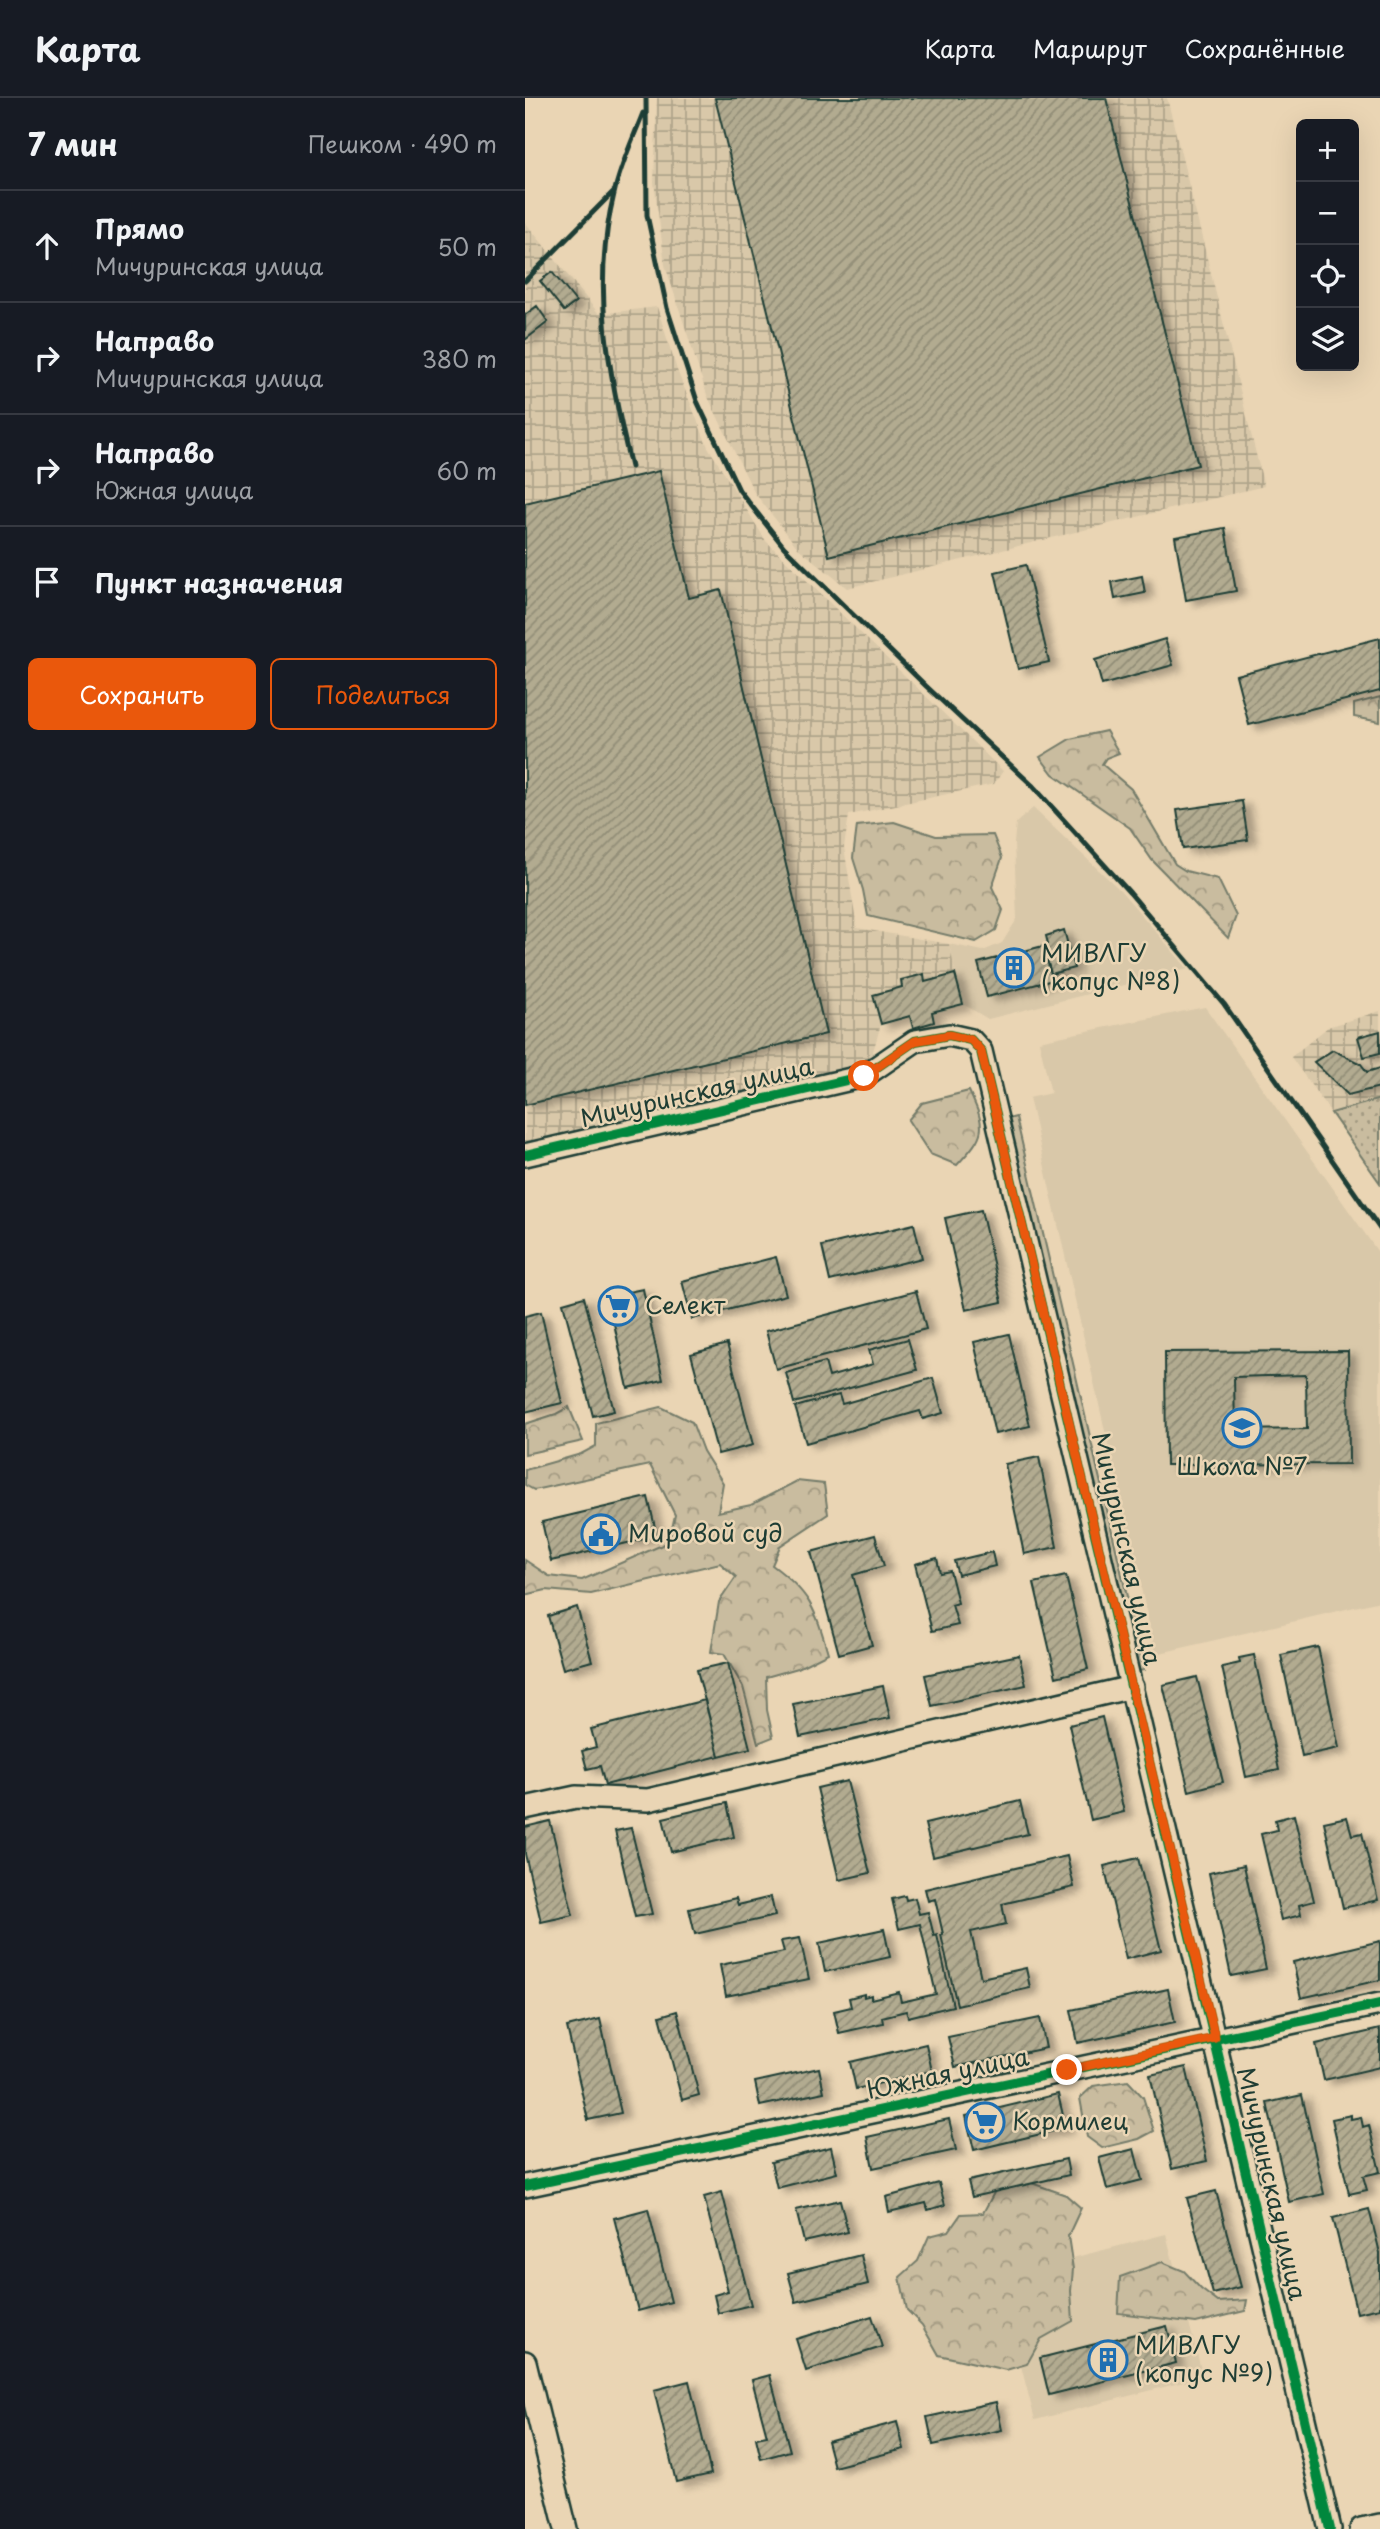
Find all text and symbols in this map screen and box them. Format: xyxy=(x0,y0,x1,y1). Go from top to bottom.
text: Карта xyxy=(35,23,141,73)
text: Карта xyxy=(924,30,995,66)
text: Маршрут xyxy=(1033,30,1147,66)
text: Сохранённые xyxy=(1185,30,1345,66)
map controls xyxy=(1296,119,1359,371)
button: + xyxy=(1296,119,1359,182)
text: 7 мин xyxy=(28,121,118,166)
text: Пешком · 490 m xyxy=(308,126,497,161)
button: − xyxy=(1296,182,1359,245)
text: Прямо xyxy=(95,209,184,248)
icon: ahead xyxy=(28,227,66,265)
text: 50 m xyxy=(437,229,497,264)
button: locate xyxy=(1296,245,1359,308)
text: Мичуринская улица xyxy=(95,248,323,283)
button: layers xyxy=(1296,308,1359,371)
text: Направо xyxy=(95,321,214,360)
icon: right xyxy=(28,339,66,377)
text: 380 m xyxy=(422,341,497,376)
text: Мичуринская улица xyxy=(95,360,323,395)
text: Направо xyxy=(95,433,214,472)
icon: right xyxy=(28,451,66,489)
text: 60 m xyxy=(437,453,497,488)
text: Южная улица xyxy=(95,472,253,507)
icon: arrive xyxy=(28,563,66,601)
text: Пункт назначения xyxy=(95,563,343,602)
button: Сохранить xyxy=(28,658,256,730)
button: Поделиться xyxy=(270,658,497,730)
place label: МИВЛГУ (копус №8) xyxy=(1041,934,1180,998)
building icon: МИВЛГУ (копус №8) xyxy=(993,947,1035,989)
street label: Мичуринская улица xyxy=(576,1047,817,1135)
route start xyxy=(848,1060,879,1091)
supermarket icon: Селект xyxy=(597,1285,639,1327)
place label: Селект xyxy=(645,1286,726,1322)
school or university icon: Школа №7 xyxy=(1221,1407,1263,1449)
street label: Мичуринская улица xyxy=(1084,1428,1172,1669)
place label: Школа №7 xyxy=(1177,1447,1308,1483)
public building icon: Мировой суд xyxy=(580,1513,622,1555)
place label: Мировой суд xyxy=(628,1514,783,1550)
street label: Южная улица xyxy=(863,2037,1032,2107)
route end xyxy=(1051,2054,1082,2085)
street label: Мичуринская улица xyxy=(1229,2063,1317,2304)
supermarket icon: Кормилец xyxy=(964,2101,1006,2143)
place label: Кормилец xyxy=(1012,2102,1128,2138)
place label: МИВЛГУ (копус №9) xyxy=(1135,2326,1273,2390)
building icon: МИВЛГУ (копус №9) xyxy=(1087,2339,1129,2381)

